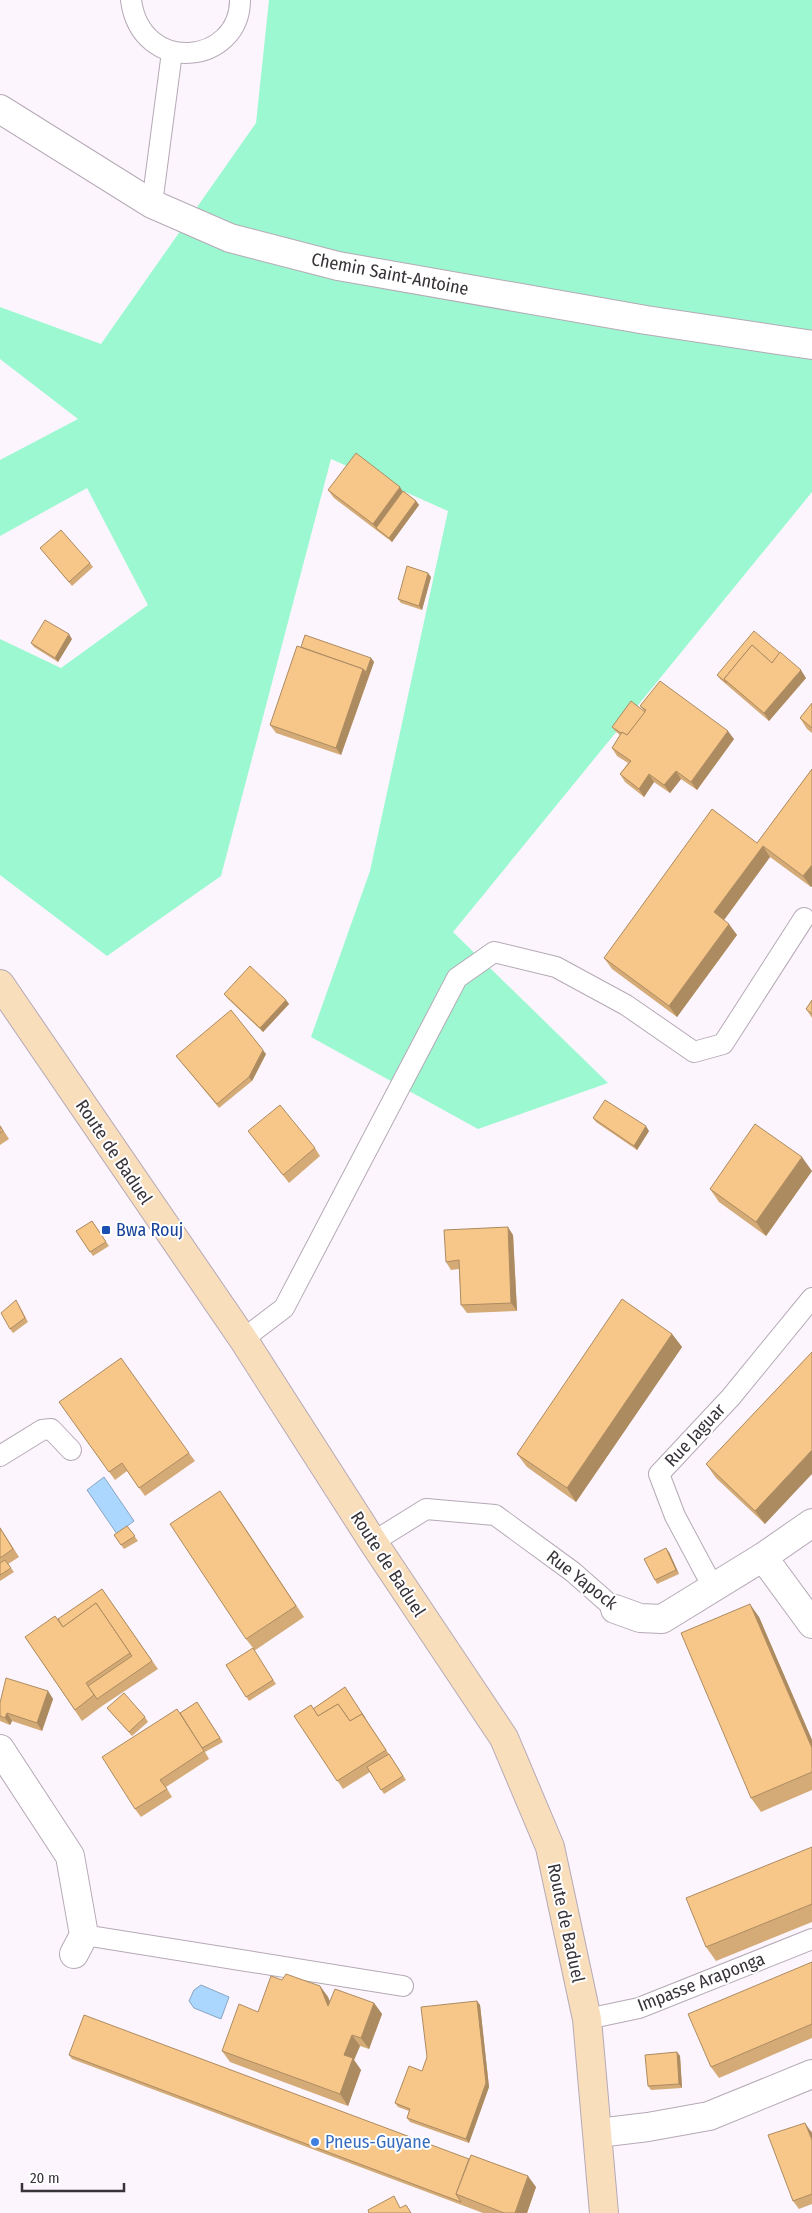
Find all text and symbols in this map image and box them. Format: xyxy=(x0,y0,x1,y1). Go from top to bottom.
street label: Chemin Saint-Antoine xyxy=(309,248,471,300)
street label: Route de Baduel xyxy=(71,1096,157,1209)
place label: Bwa Rouj xyxy=(116,1219,183,1241)
marker: Bwa Rouj xyxy=(100,1224,112,1236)
street label: Rue Jaguar xyxy=(660,1398,730,1471)
street label: Route de Baduel xyxy=(346,1507,430,1621)
street label: Rue Yapock xyxy=(542,1546,622,1615)
street label: Route de Baduel xyxy=(543,1861,589,1985)
street label: Impasse Araponga xyxy=(634,1948,768,2016)
place label: Pneus-Guyane xyxy=(325,2131,431,2153)
marker: Pneus-Guyane xyxy=(309,2136,321,2148)
scale bar xyxy=(22,2160,125,2192)
text: 20 m xyxy=(30,2169,60,2187)

